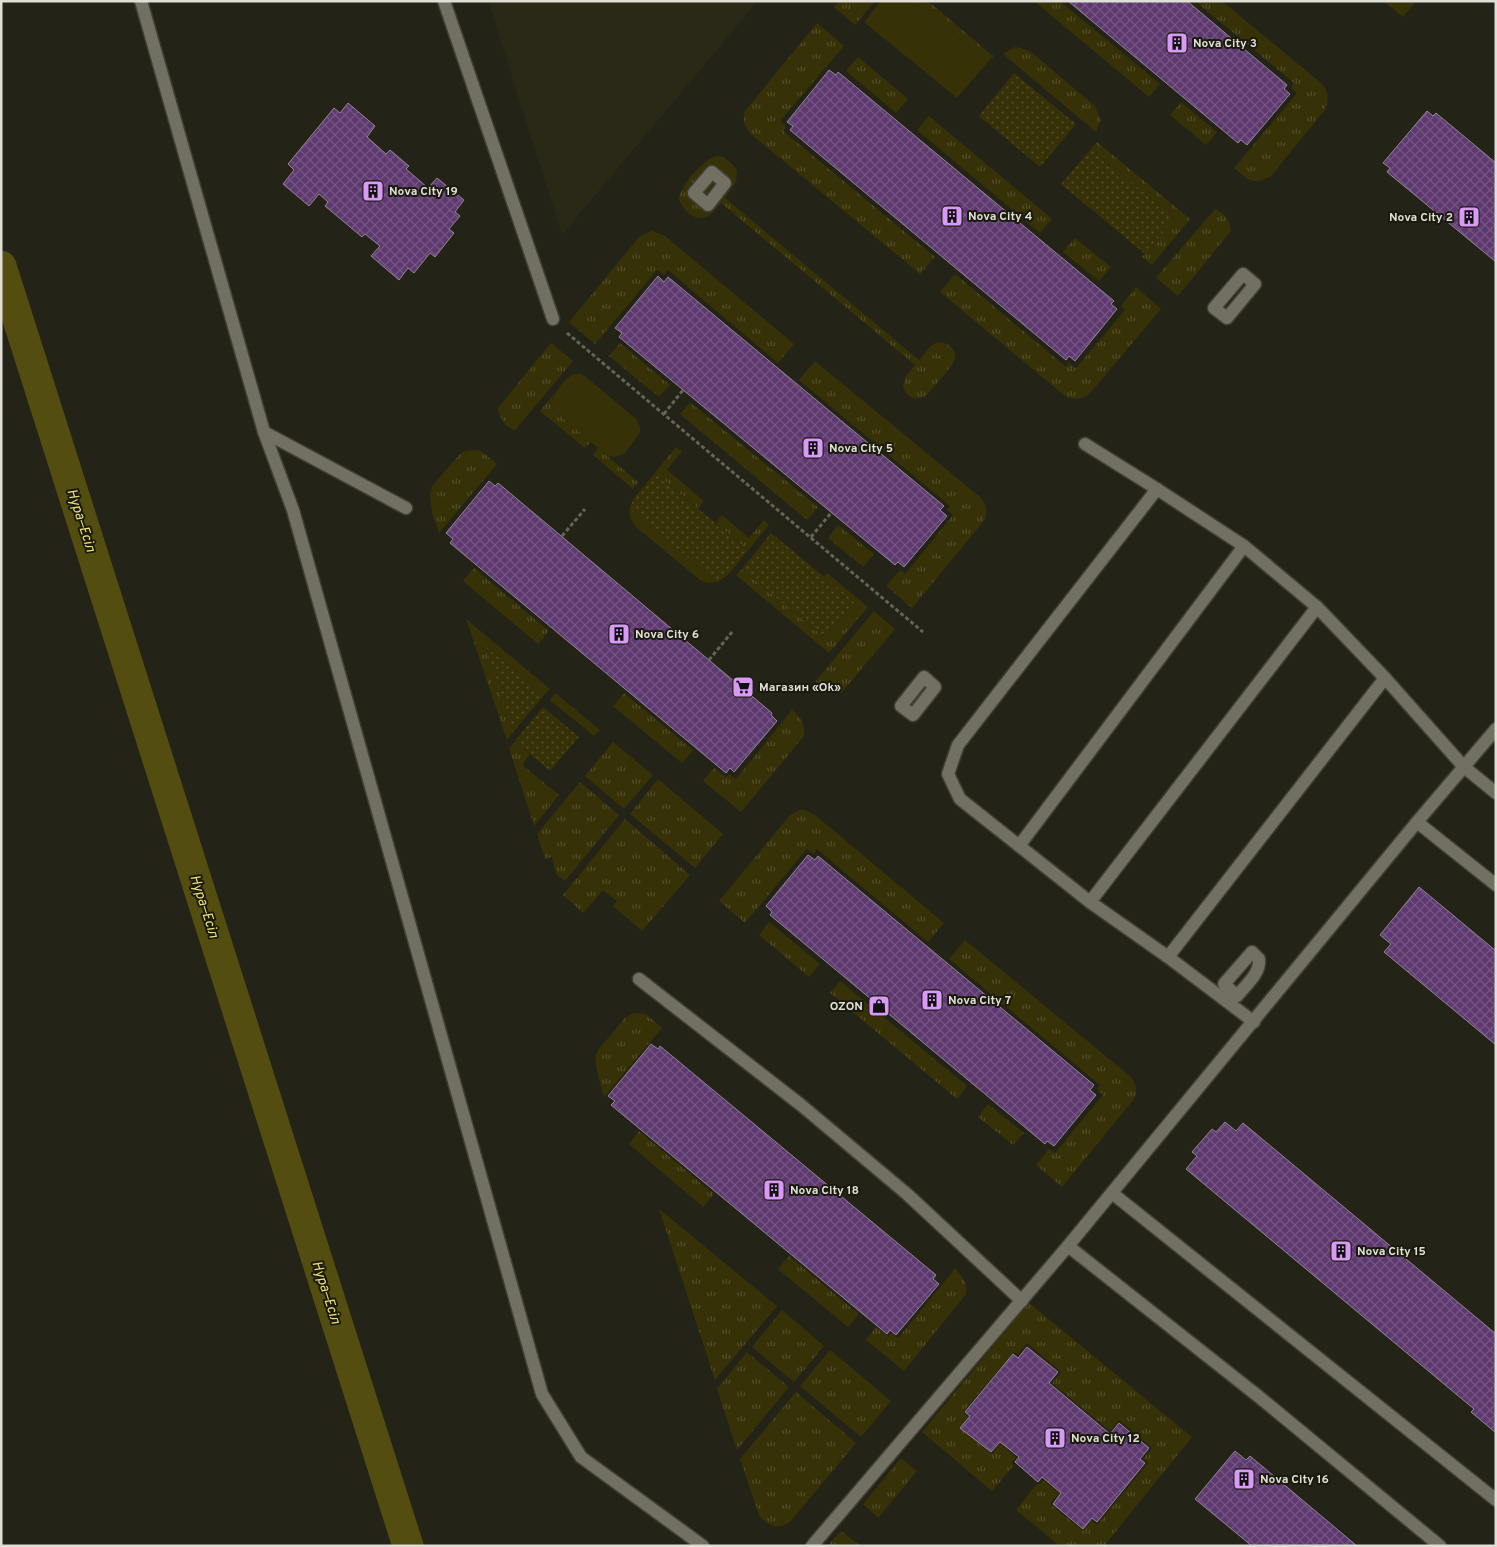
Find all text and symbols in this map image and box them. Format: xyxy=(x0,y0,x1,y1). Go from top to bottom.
building icon: Nova City 3 xyxy=(1165,31,1189,55)
place label: Nova City 3 xyxy=(1193,36,1257,52)
building icon: Nova City 19 xyxy=(361,179,385,203)
place label: Nova City 19 xyxy=(389,184,458,200)
building icon: Nova City 4 xyxy=(940,204,964,228)
building icon: Nova City 2 xyxy=(1457,205,1481,229)
place label: Nova City 4 xyxy=(968,209,1033,225)
place label: Nova City 2 xyxy=(1389,210,1453,226)
building icon: Nova City 5 xyxy=(801,436,825,460)
place label: Nova City 5 xyxy=(829,441,893,457)
water label: Нура—Есіл xyxy=(62,487,99,555)
building icon: Nova City 6 xyxy=(607,622,631,646)
place label: Nova City 6 xyxy=(635,627,699,643)
supermarket icon: Магазин «Ok» xyxy=(731,675,755,699)
place label: Магазин «Ok» xyxy=(759,680,841,696)
water label: Нура—Есіл xyxy=(185,873,222,941)
building icon: Nova City 7 xyxy=(920,988,944,1012)
place label: Nova City 7 xyxy=(948,993,1011,1009)
shop icon: OZON xyxy=(867,994,891,1018)
place label: OZON xyxy=(830,999,863,1015)
building icon: Nova City 18 xyxy=(762,1178,786,1202)
place label: Nova City 18 xyxy=(790,1183,859,1199)
building icon: Nova City 15 xyxy=(1329,1239,1353,1263)
place label: Nova City 15 xyxy=(1357,1244,1426,1260)
water label: Нура—Есіл xyxy=(307,1259,344,1327)
building icon: Nova City 12 xyxy=(1043,1426,1067,1450)
place label: Nova City 12 xyxy=(1071,1431,1140,1447)
building icon: Nova City 16 xyxy=(1232,1467,1256,1491)
place label: Nova City 16 xyxy=(1260,1472,1329,1488)

